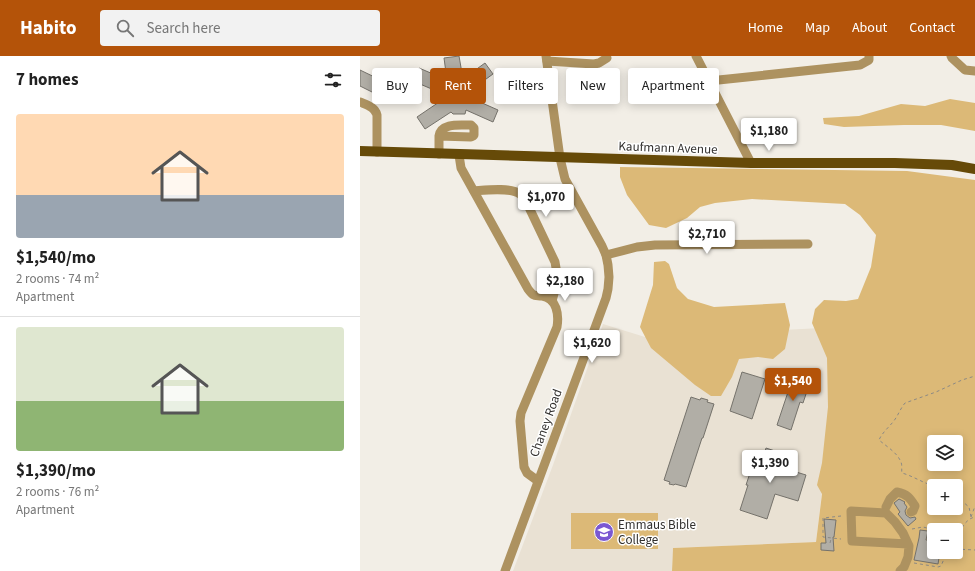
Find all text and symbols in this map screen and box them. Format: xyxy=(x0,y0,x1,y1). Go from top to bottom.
search box xyxy=(100,10,380,46)
text: Habito xyxy=(20,15,76,42)
icon: search xyxy=(114,17,136,39)
text: Search here xyxy=(146,18,220,39)
text: Home xyxy=(748,18,783,38)
text: Map xyxy=(805,18,830,38)
text: About xyxy=(852,18,887,38)
text: Contact xyxy=(909,18,955,38)
text: 7 homes xyxy=(16,68,78,92)
chip: Buy xyxy=(372,68,422,104)
chip: Rent xyxy=(430,68,486,104)
chip: Filters xyxy=(494,68,558,104)
chip: New xyxy=(566,68,620,104)
chip: Apartment xyxy=(628,68,719,104)
icon: filters xyxy=(322,69,344,91)
pin: $1,180 xyxy=(736,118,802,152)
text: $1,180 xyxy=(750,122,788,140)
street label: Kaufmann Avenue xyxy=(618,137,718,159)
icon: home xyxy=(144,140,216,212)
pin: $1,070 xyxy=(513,184,579,218)
text: $1,070 xyxy=(527,188,565,206)
pin: $2,710 xyxy=(674,221,740,255)
text: $2,710 xyxy=(688,225,726,243)
text: $1,540/mo xyxy=(16,246,96,270)
pin: $2,180 xyxy=(532,268,598,302)
text: 2 rooms · 74 m² xyxy=(16,270,99,288)
text: $2,180 xyxy=(546,272,584,290)
text: Apartment xyxy=(16,288,74,306)
pin: $1,620 xyxy=(559,330,625,364)
text: $1,620 xyxy=(573,334,611,352)
icon: home xyxy=(144,353,216,425)
pin: $1,540 xyxy=(760,368,826,402)
text: $1,540 xyxy=(774,372,812,390)
street label: Chaney Road xyxy=(525,386,567,460)
map controls xyxy=(927,435,963,559)
button: layers xyxy=(927,435,963,471)
pin: $1,390 xyxy=(737,450,803,484)
text: $1,390 xyxy=(751,454,789,472)
text: $1,390/mo xyxy=(16,459,96,483)
button: + xyxy=(927,479,963,515)
text: 2 rooms · 76 m² xyxy=(16,483,99,501)
text: Apartment xyxy=(16,501,74,519)
place label: Emmaus Bible College xyxy=(618,516,696,549)
school or university icon: Emmaus Bible College xyxy=(593,521,615,543)
button: − xyxy=(927,523,963,559)

